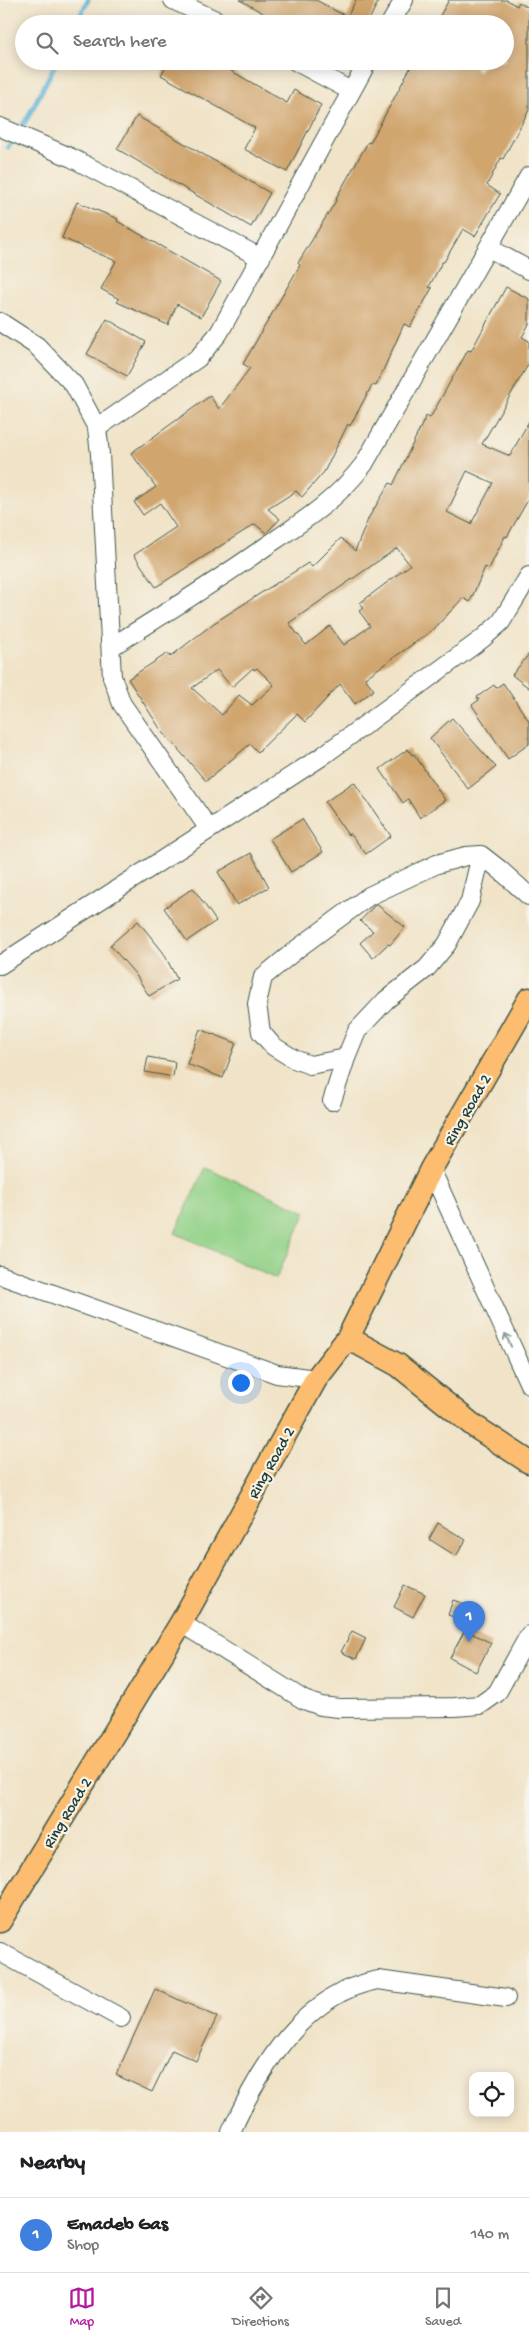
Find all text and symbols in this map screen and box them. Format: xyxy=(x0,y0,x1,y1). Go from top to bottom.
search box xyxy=(15,15,514,70)
icon: search xyxy=(33,29,61,57)
text: Search here xyxy=(73,31,167,54)
street label: Ring Road 2 xyxy=(441,1072,497,1150)
one-way arrow xyxy=(503,1332,513,1347)
your location xyxy=(228,1370,254,1396)
street label: Ring Road 2 xyxy=(246,1424,301,1503)
pin: 1 xyxy=(453,1601,485,1642)
street label: Ring Road 2 xyxy=(41,1775,98,1853)
map controls xyxy=(469,2072,514,2117)
button: locate xyxy=(469,2072,514,2117)
text: Nearby xyxy=(20,2152,85,2177)
text: Emadeb Gas xyxy=(67,2214,168,2237)
text: 1 xyxy=(33,2226,39,2245)
text: 140 m xyxy=(471,2226,509,2245)
text: Shop xyxy=(67,2237,99,2256)
tab: Map xyxy=(68,2284,96,2331)
tab: Directions xyxy=(232,2284,289,2331)
tab: Saved xyxy=(425,2284,461,2331)

